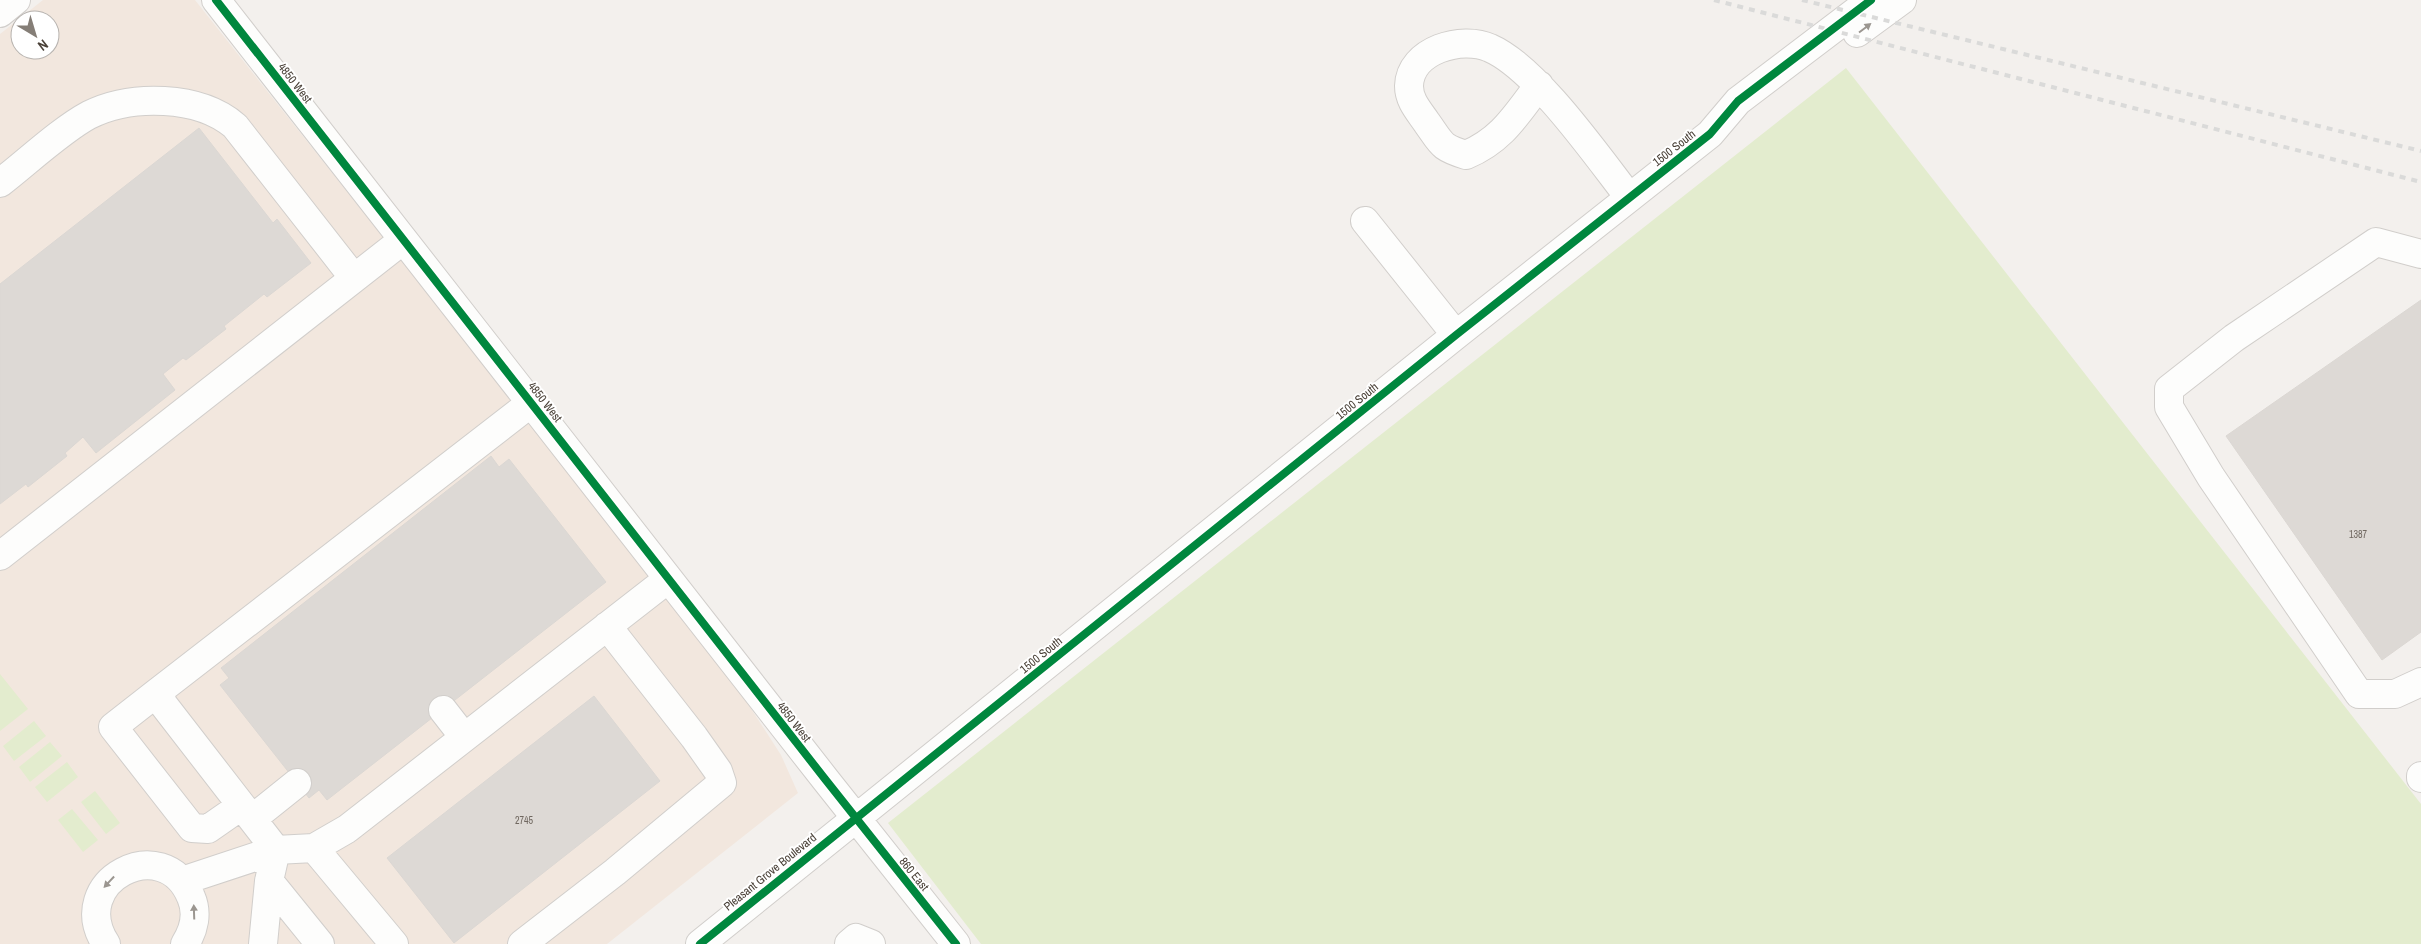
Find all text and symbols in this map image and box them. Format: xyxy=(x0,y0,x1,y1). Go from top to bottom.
north arrow xyxy=(10,10,60,60)
one-way arrow xyxy=(1858,22,1871,33)
text: N xyxy=(34,36,52,55)
street label: 4850 West xyxy=(274,60,316,107)
street label: 1500 South xyxy=(1649,126,1699,170)
street label: 4850 West xyxy=(524,379,566,426)
street label: 1500 South xyxy=(1332,379,1382,423)
house number: 1387 xyxy=(2349,528,2368,541)
street label: 1500 South xyxy=(1016,633,1066,677)
street label: 4850 West xyxy=(773,699,815,746)
house number: 2745 xyxy=(515,814,534,827)
street label: Pleasant Grove Boulevard xyxy=(720,830,820,914)
street label: 860 East xyxy=(896,854,933,894)
one-way arrow xyxy=(103,876,115,888)
one-way arrow xyxy=(190,904,198,920)

